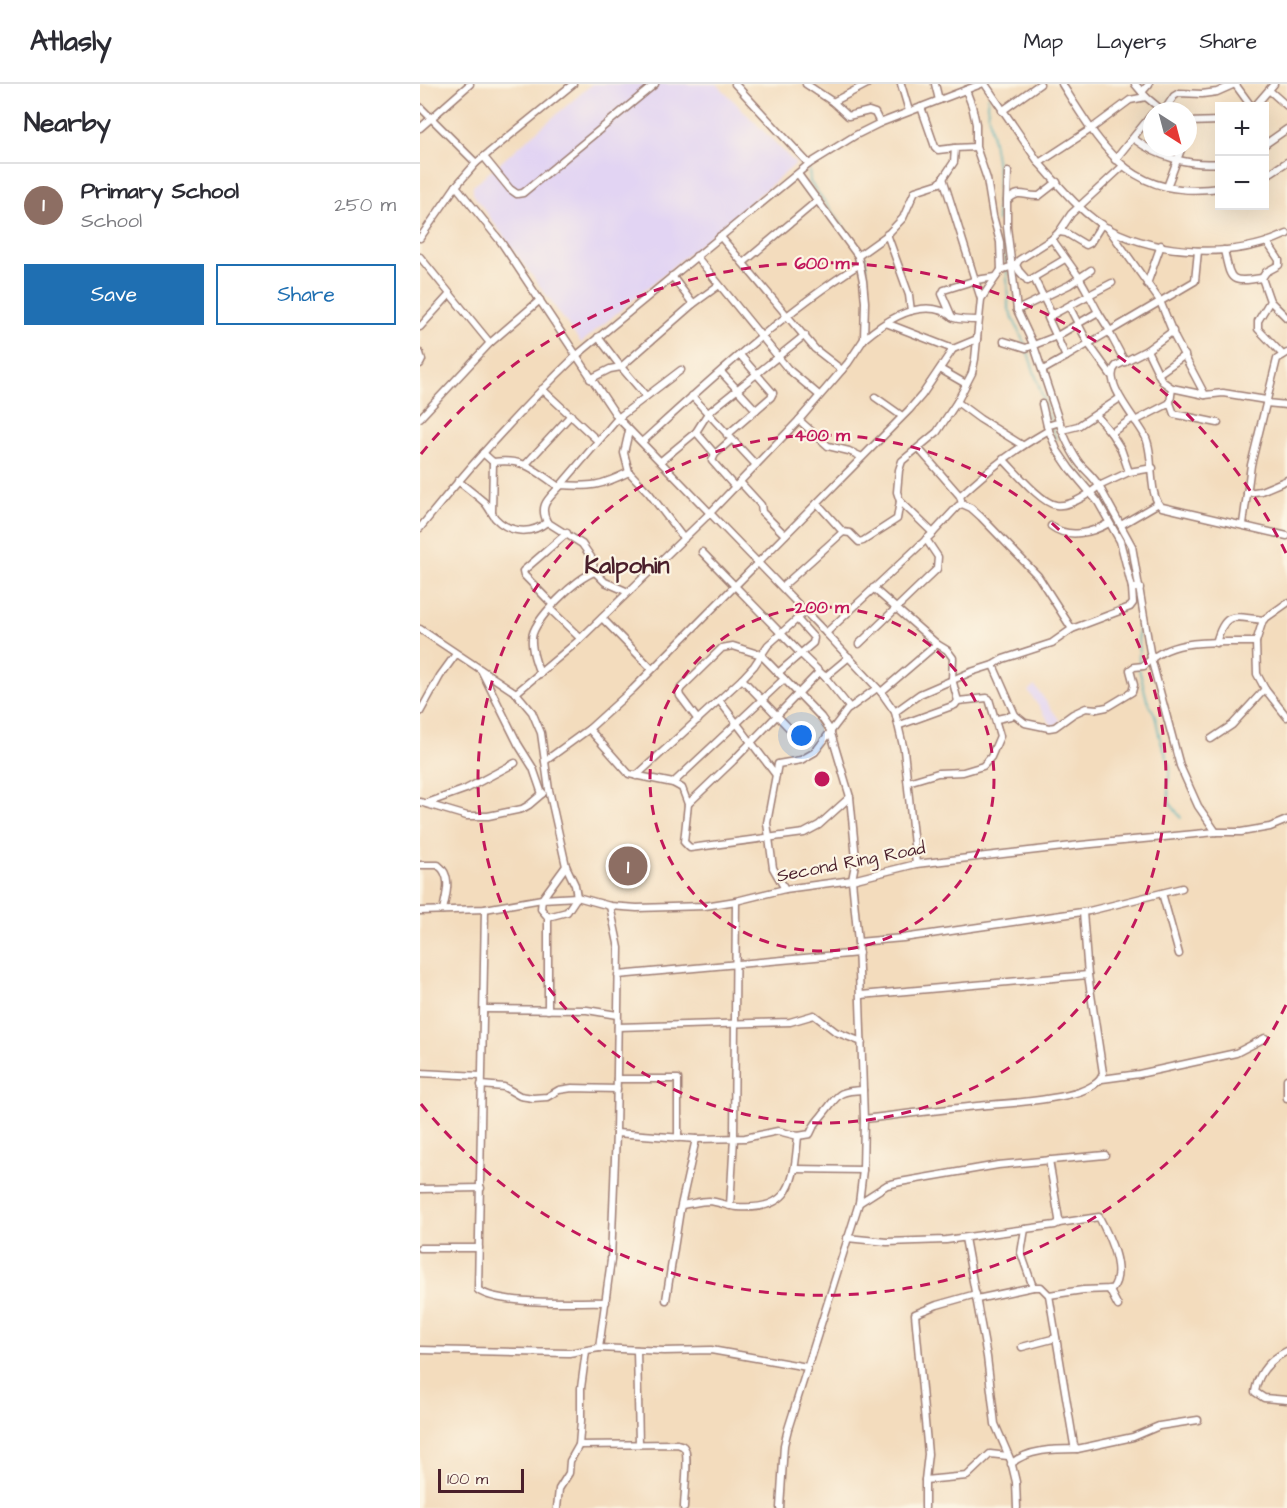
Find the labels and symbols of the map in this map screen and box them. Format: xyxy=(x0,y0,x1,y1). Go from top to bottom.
north arrow xyxy=(1143,102,1197,156)
text: 600 m xyxy=(794,251,851,276)
text: 400 m xyxy=(794,423,851,448)
district label: Kalpohin xyxy=(585,549,669,583)
text: 200 m xyxy=(794,595,850,620)
your location xyxy=(787,721,816,750)
centre of rings xyxy=(812,769,832,789)
street label: Second Ring Road xyxy=(775,835,928,890)
pin: 1 xyxy=(608,844,648,888)
scale bar xyxy=(438,1466,524,1494)

